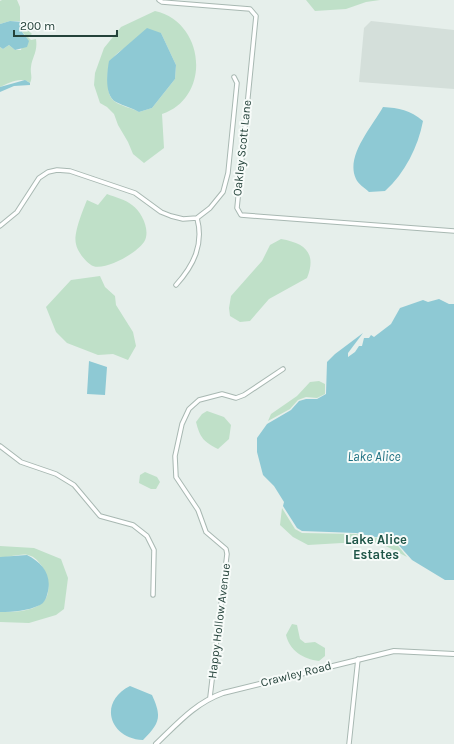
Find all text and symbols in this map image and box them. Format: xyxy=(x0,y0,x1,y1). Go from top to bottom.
scale bar xyxy=(14,12,117,38)
text: 200 m xyxy=(20,19,55,33)
street label: Oakley Scott Lane xyxy=(230,99,254,197)
water label: Lake Alice xyxy=(348,449,400,464)
district label: Lake Alice Estates xyxy=(345,532,407,562)
street label: Happy Hollow Avenue xyxy=(205,563,233,679)
street label: Crawley Road xyxy=(259,658,333,690)

